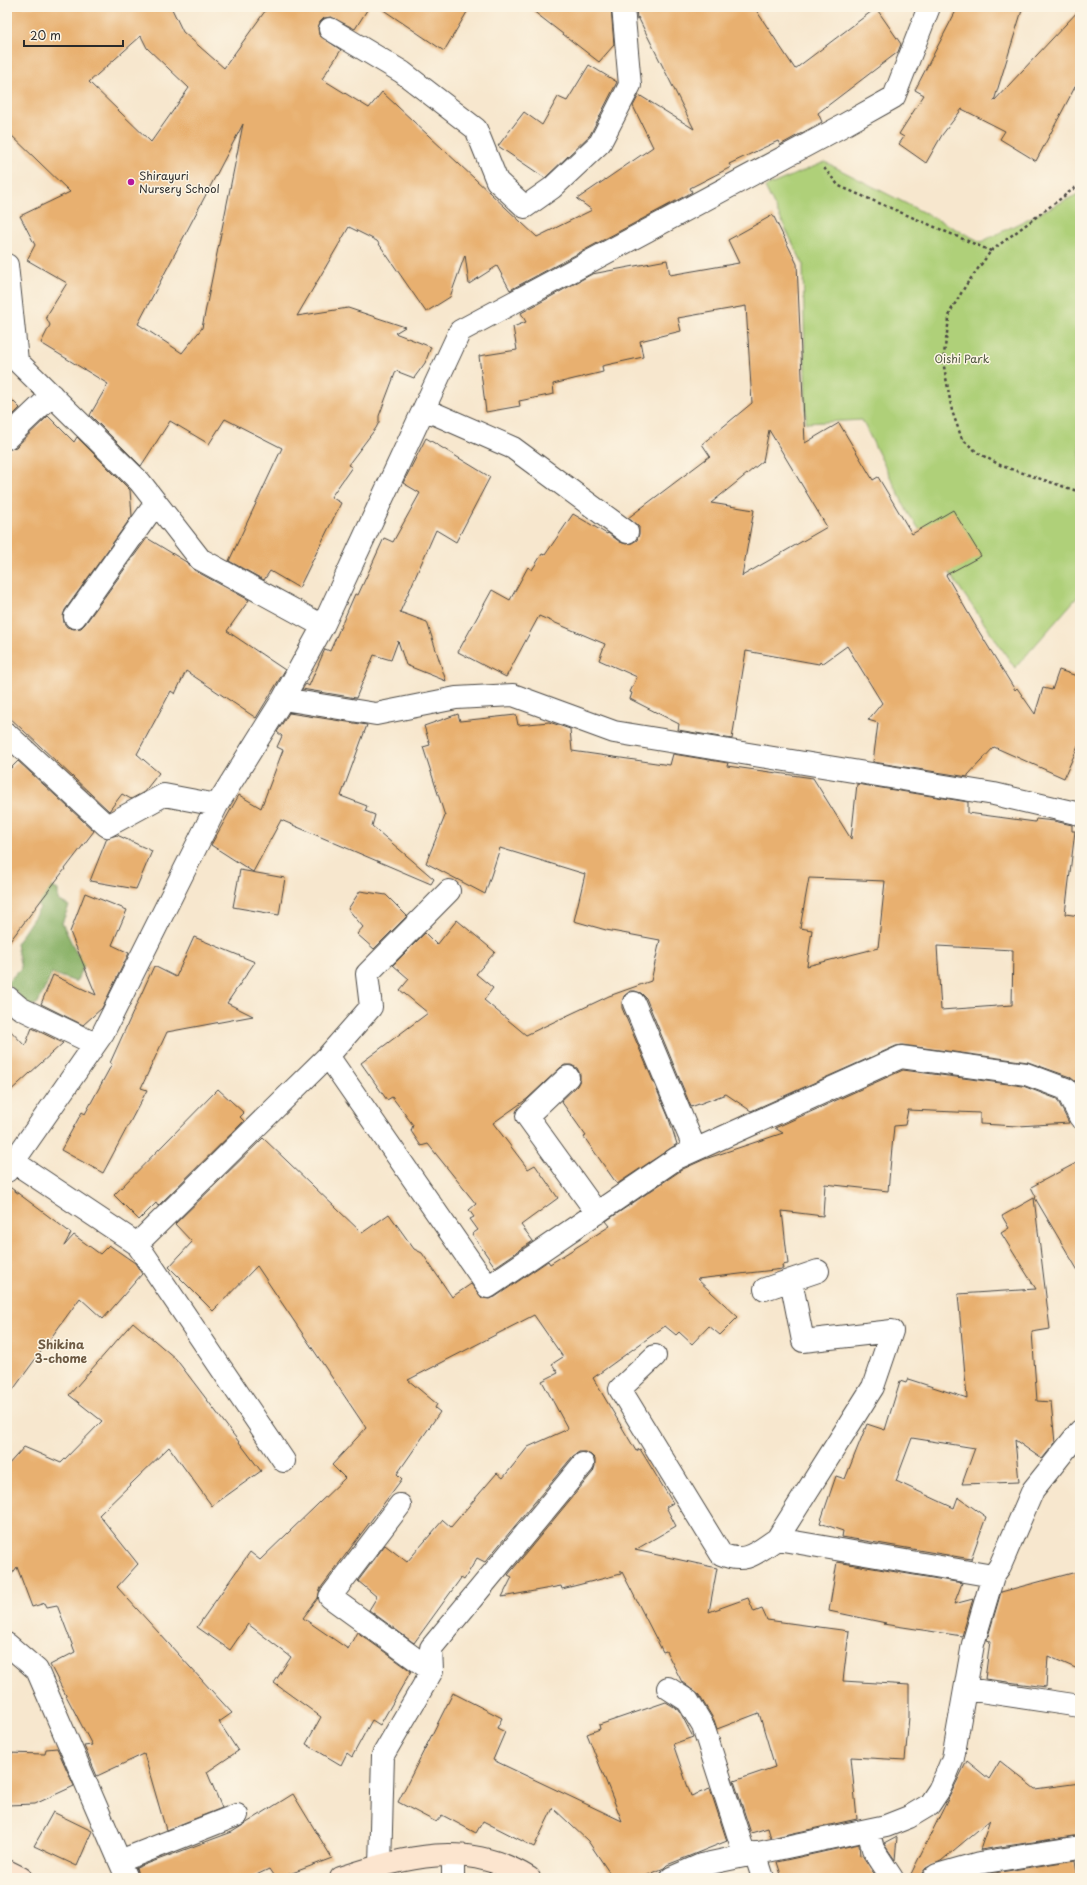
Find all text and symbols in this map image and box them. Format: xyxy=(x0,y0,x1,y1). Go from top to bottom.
scale bar xyxy=(24,22,123,48)
text: 20 m xyxy=(30,26,61,44)
place label: Shirayuri Nursery School xyxy=(139,167,220,197)
marker: Shirayuri Nursery School xyxy=(126,177,136,187)
park label: Oishi Park xyxy=(935,350,990,367)
district label: Shikina 3-chome xyxy=(35,1335,88,1367)

